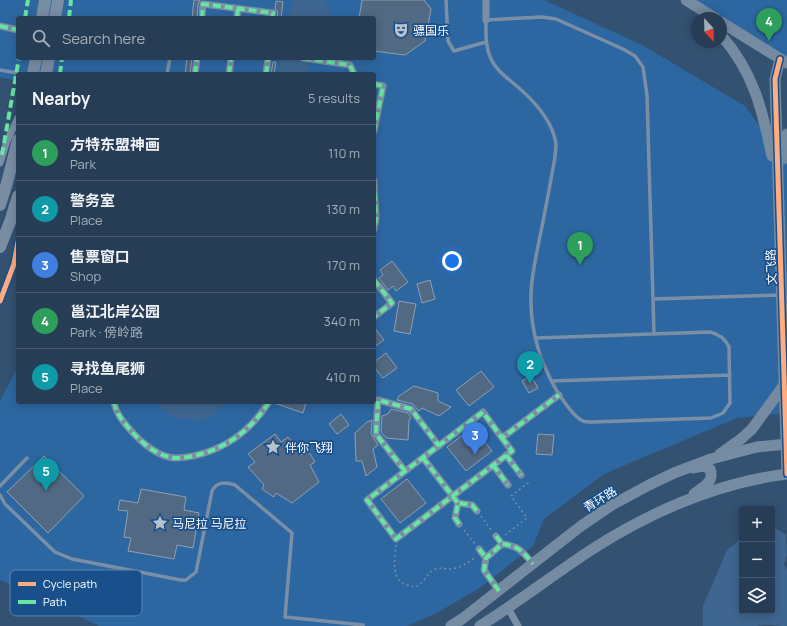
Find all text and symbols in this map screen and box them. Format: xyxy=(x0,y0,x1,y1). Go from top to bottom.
pin: 4 xyxy=(756,8,782,41)
north arrow xyxy=(691,12,727,48)
search box xyxy=(16,16,376,60)
theatre icon: 骠国乐 xyxy=(392,21,410,39)
place label: 骠国乐 xyxy=(413,22,449,39)
icon: search xyxy=(30,27,52,49)
text: Search here xyxy=(62,28,145,49)
text: Nearby xyxy=(32,87,90,110)
text: 5 results xyxy=(308,89,360,107)
text: 方特东盟神画 xyxy=(70,134,160,155)
text: 1 xyxy=(42,144,48,162)
text: 110 m xyxy=(328,144,360,162)
text: Park xyxy=(70,155,96,173)
text: 警务室 xyxy=(70,190,115,211)
text: 2 xyxy=(41,200,49,218)
text: 130 m xyxy=(326,200,360,218)
text: Place xyxy=(70,211,103,229)
pin: 1 xyxy=(567,232,593,265)
text: 售票窗口 xyxy=(70,246,130,267)
street label: 文飞路 xyxy=(762,249,780,285)
your location xyxy=(442,251,462,271)
text: 3 xyxy=(41,256,49,274)
text: 170 m xyxy=(327,256,360,274)
text: Shop xyxy=(70,267,101,285)
text: 邕江北岸公园 xyxy=(70,301,160,322)
text: 4 xyxy=(41,312,49,330)
text: 340 m xyxy=(324,312,360,330)
text: Park · 傍岭路 xyxy=(70,323,143,341)
pin: 2 xyxy=(517,351,543,384)
text: 寻找鱼尾狮 xyxy=(70,358,145,379)
text: 5 xyxy=(41,368,49,386)
text: 410 m xyxy=(326,368,360,386)
text: Place xyxy=(70,379,103,397)
pin: 3 xyxy=(462,422,488,455)
place icon: 伴你飞翔 xyxy=(264,438,282,456)
place label: 伴你飞翔 xyxy=(285,439,333,456)
pin: 5 xyxy=(33,458,59,491)
street label: 青环路 xyxy=(580,482,620,516)
map controls xyxy=(739,506,775,614)
button: + xyxy=(739,506,775,542)
place icon: 马尼拉 马尼拉 xyxy=(151,514,169,532)
place label: 马尼拉 马尼拉 xyxy=(172,515,246,532)
button: − xyxy=(739,542,775,578)
legend xyxy=(10,570,142,616)
text: Cycle path xyxy=(43,576,97,591)
button: layers xyxy=(739,578,775,614)
text: Path xyxy=(43,594,66,609)

